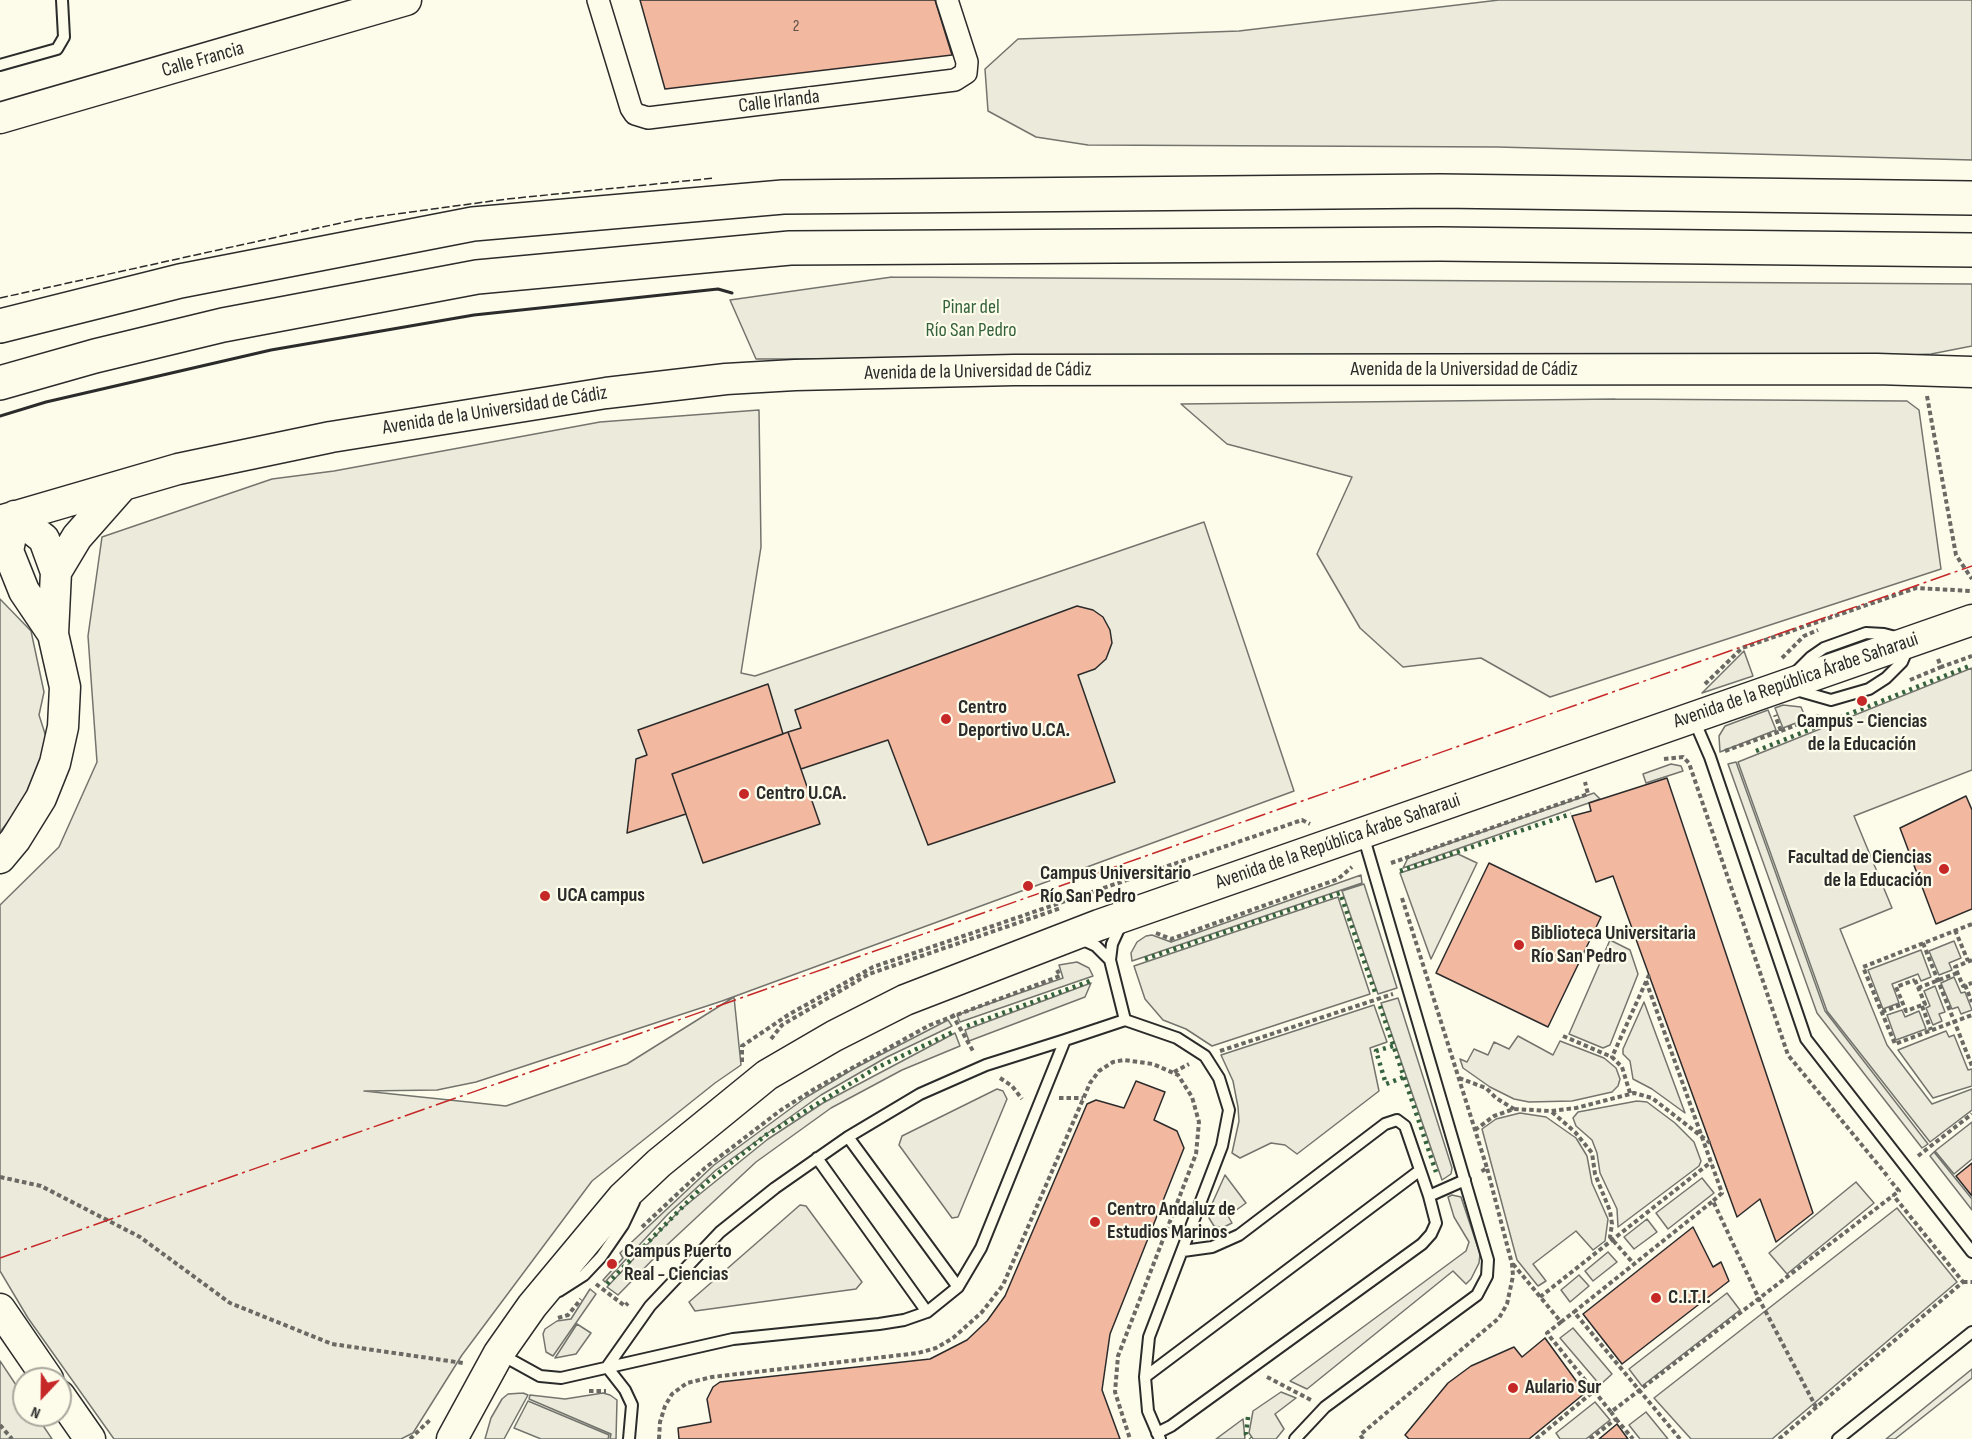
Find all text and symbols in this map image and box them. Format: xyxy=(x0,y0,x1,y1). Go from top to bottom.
house number: 2 xyxy=(793,17,799,37)
street label: Calle Francia xyxy=(159,37,247,83)
street label: Calle Irlanda xyxy=(737,85,821,119)
park label: Pinar del Río San Pedro xyxy=(926,296,1016,343)
street label: Avenida de la Universidad de Cádiz xyxy=(864,358,1092,386)
street label: Avenida de la Universidad de Cádiz xyxy=(1350,358,1578,382)
street label: Avenida de la Universidad de Cádiz xyxy=(381,381,609,441)
street label: Avenida de la República Árabe Saharaui xyxy=(1670,628,1922,734)
marker: Campus - Ciencias de la Educación xyxy=(1855,694,1869,708)
place label: Centro Deportivo U.CA. xyxy=(958,696,1070,743)
place label: Campus - Ciencias de la Educación xyxy=(1797,710,1927,757)
marker: Centro Deportivo U.CA. xyxy=(939,712,953,726)
place label: Centro U.CA. xyxy=(756,782,847,806)
marker: Centro U.CA. xyxy=(737,787,751,801)
street label: Avenida de la República Árabe Saharaui xyxy=(1212,789,1464,895)
place label: Facultad de Ciencias de la Educación xyxy=(1788,846,1932,893)
place label: Campus Universitario Río San Pedro xyxy=(1040,862,1191,909)
marker: Facultad de Ciencias de la Educación xyxy=(1937,862,1951,876)
marker: Campus Universitario Río San Pedro xyxy=(1021,879,1035,893)
place label: UCA campus xyxy=(557,884,645,908)
marker: UCA campus xyxy=(538,889,552,903)
place label: Biblioteca Universitaria Río San Pedro xyxy=(1531,922,1696,969)
marker: Biblioteca Universitaria Río San Pedro xyxy=(1512,938,1526,952)
place label: Centro Andaluz de Estudios Marinos xyxy=(1107,1198,1236,1245)
marker: Centro Andaluz de Estudios Marinos xyxy=(1088,1215,1102,1229)
place label: Campus Puerto Real - Ciencias xyxy=(624,1240,732,1287)
marker: Campus Puerto Real - Ciencias xyxy=(605,1257,619,1271)
place label: C.I.T.I. xyxy=(1668,1286,1711,1310)
marker: C.I.T.I. xyxy=(1649,1291,1663,1305)
north arrow xyxy=(12,1367,72,1427)
place label: Aulario Sur xyxy=(1525,1376,1601,1400)
marker: Aulario Sur xyxy=(1506,1381,1520,1395)
text: N xyxy=(28,1402,43,1423)

